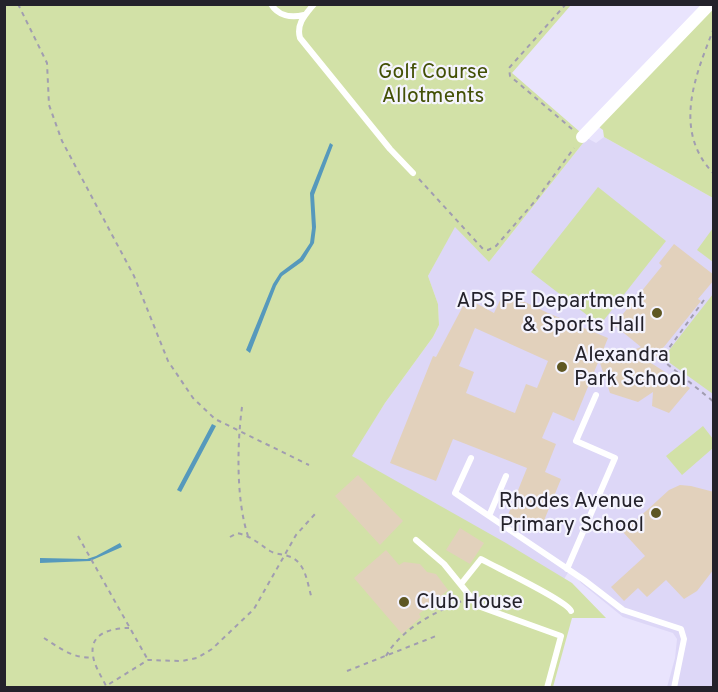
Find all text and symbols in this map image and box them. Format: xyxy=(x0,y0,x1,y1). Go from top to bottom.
park label: Golf Course Allotments xyxy=(378,59,488,110)
place label: APS PE Department & Sports Hall xyxy=(456,288,645,339)
marker: APS PE Department & Sports Hall xyxy=(650,306,664,320)
place label: Alexandra Park School xyxy=(574,342,686,393)
marker: Alexandra Park School xyxy=(555,360,569,374)
place label: Rhodes Avenue Primary School xyxy=(499,488,644,539)
marker: Rhodes Avenue Primary School xyxy=(649,506,663,520)
place label: Club House xyxy=(416,589,523,616)
marker: Club House xyxy=(397,595,411,609)

